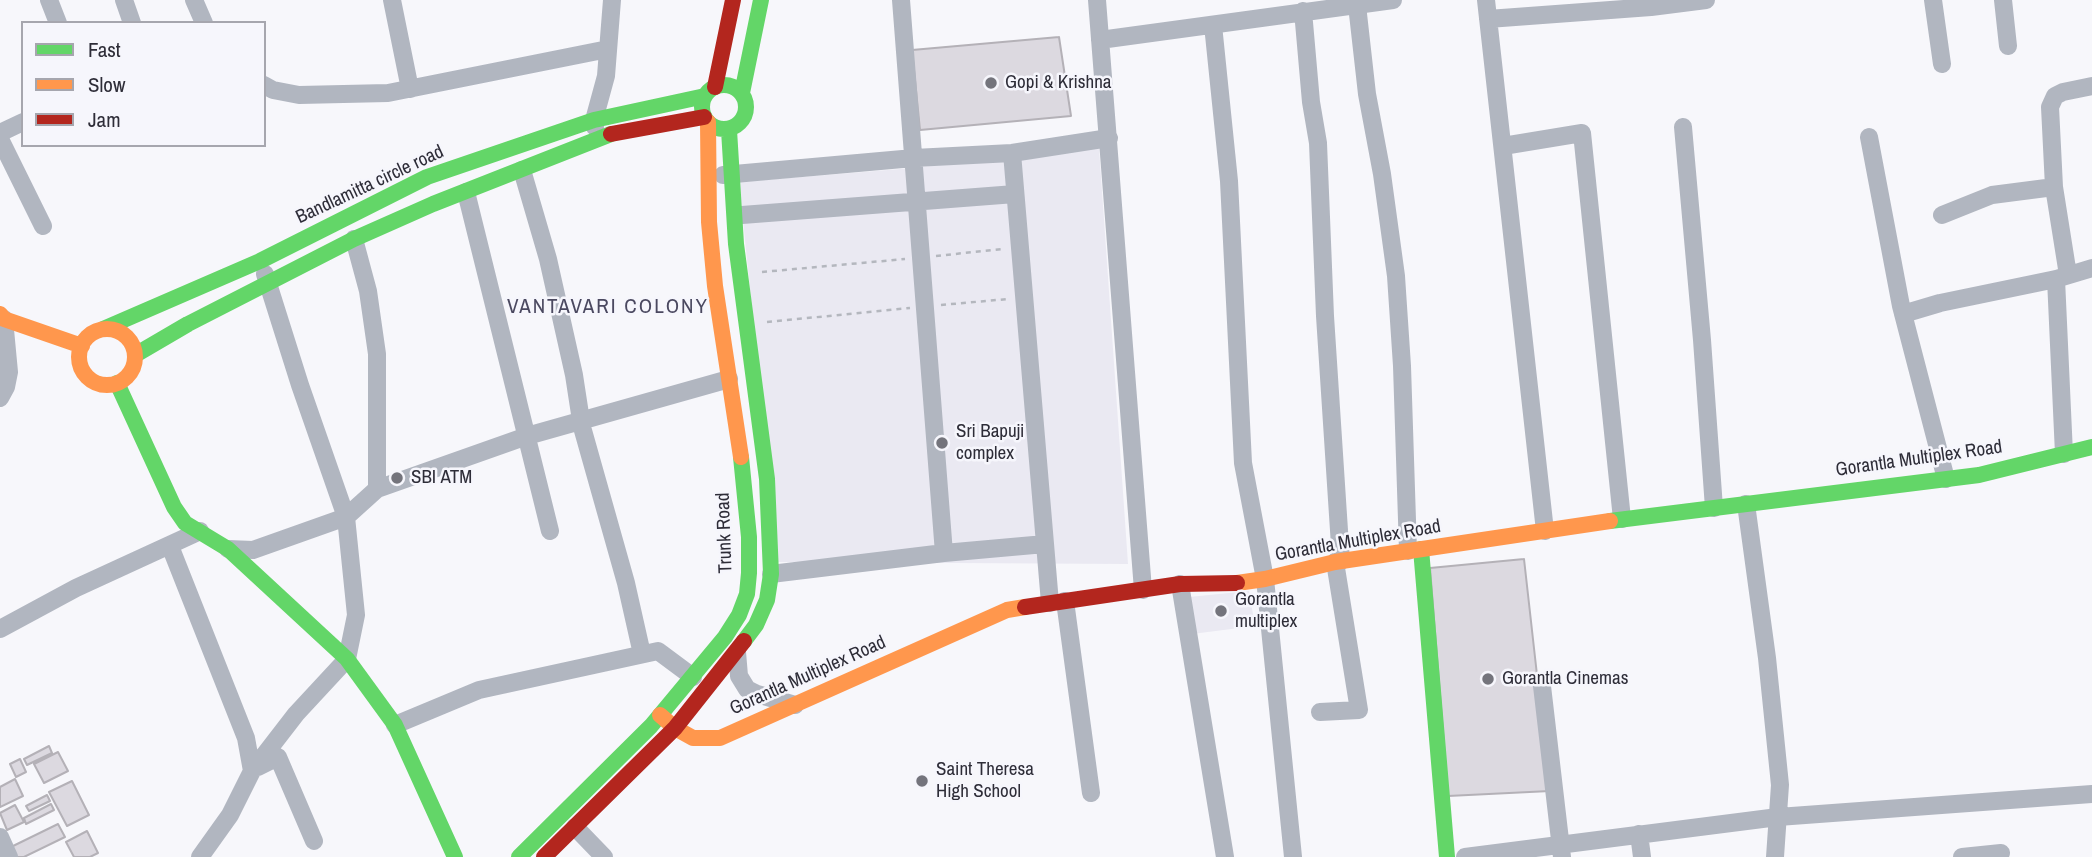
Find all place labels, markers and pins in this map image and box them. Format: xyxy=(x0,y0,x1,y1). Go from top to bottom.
place label: Gopi & Krishna xyxy=(1005,72,1112,94)
marker: Gopi & Krishna xyxy=(983,75,999,91)
place label: Sri Bapuji complex xyxy=(956,421,1024,465)
marker: Sri Bapuji complex xyxy=(934,435,950,451)
place label: SBI ATM xyxy=(411,467,472,489)
marker: SBI ATM xyxy=(389,470,405,486)
place label: Gorantla multiplex xyxy=(1235,589,1297,633)
marker: Gorantla multiplex xyxy=(1213,603,1229,619)
place label: Gorantla Cinemas xyxy=(1502,668,1628,690)
marker: Gorantla Cinemas xyxy=(1480,671,1496,687)
place label: Saint Theresa High School xyxy=(936,759,1034,803)
marker: Saint Theresa High School xyxy=(914,773,930,789)

